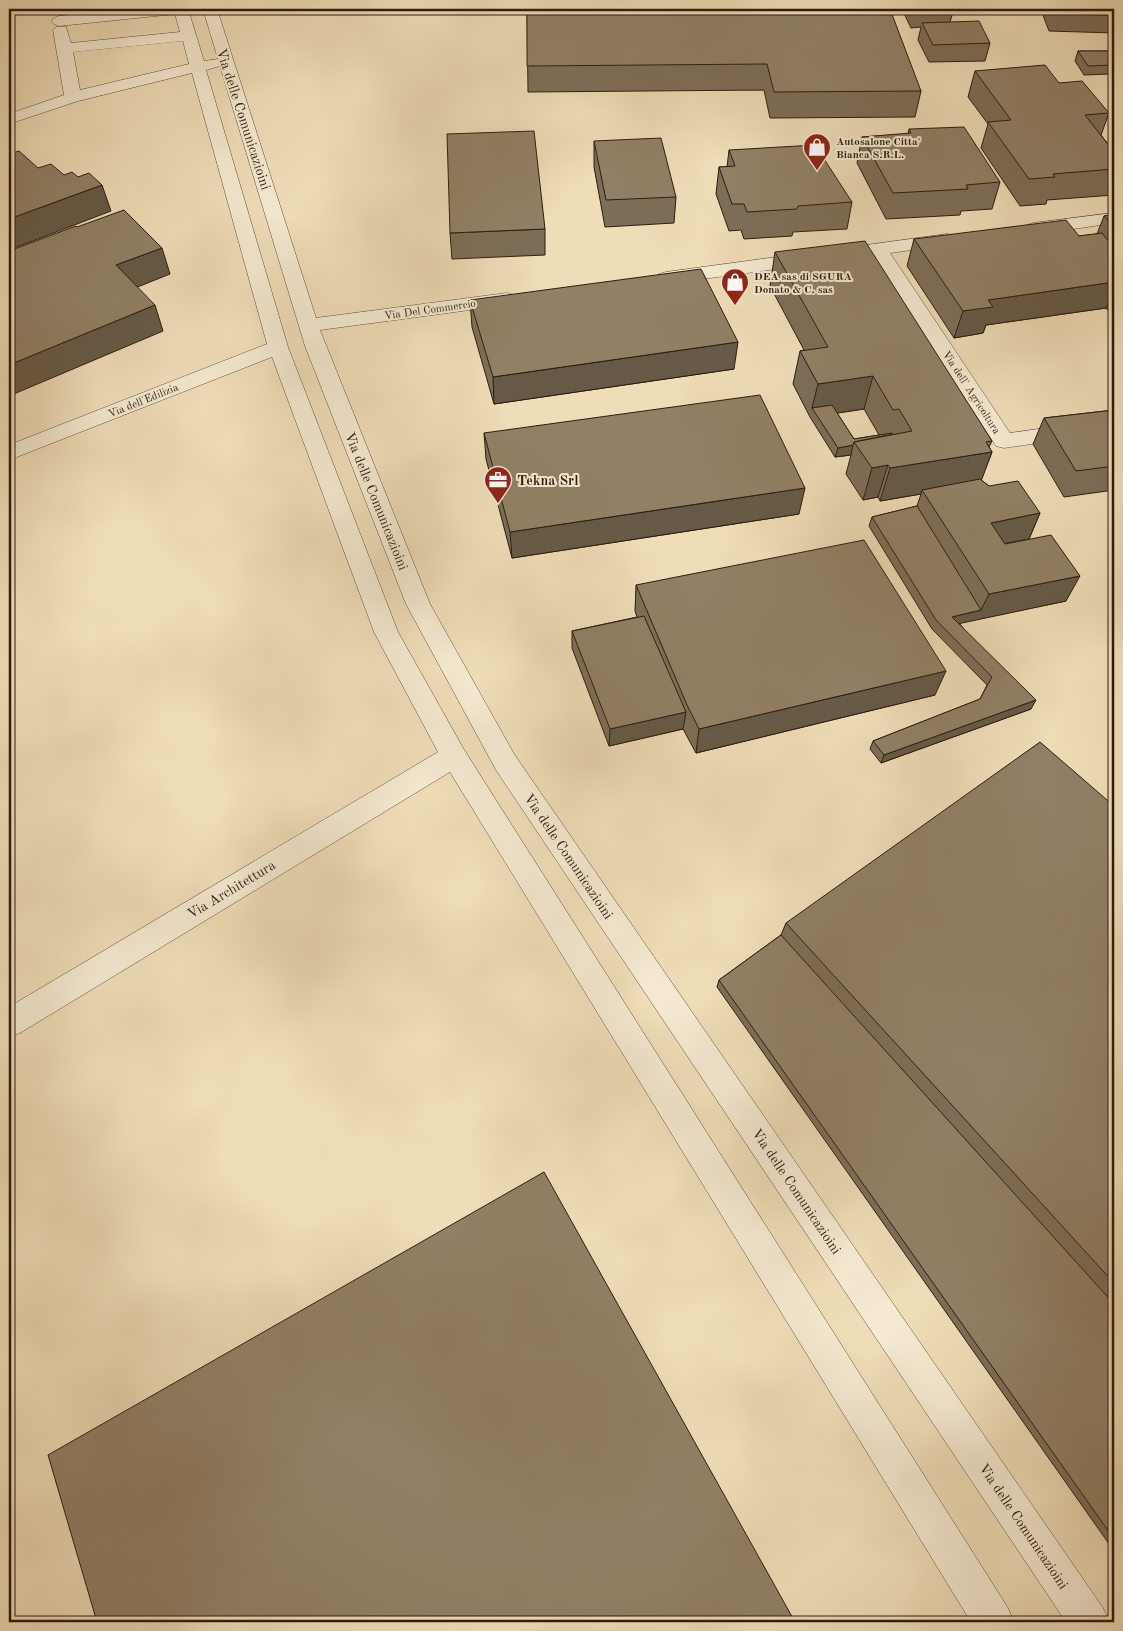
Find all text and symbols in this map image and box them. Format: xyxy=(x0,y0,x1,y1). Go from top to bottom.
street label: Via delle Comunicazioini xyxy=(214,47,273,192)
shop icon: Autosalone Citta' Bianca S.R.L. xyxy=(802,132,832,171)
place label: Autosalone Citta' Bianca S.R.L. xyxy=(836,137,920,161)
shop icon: DEA sas di SGURA Donato & C. sas xyxy=(720,267,750,306)
place label: DEA sas di SGURA Donato & C. sas xyxy=(754,272,852,296)
street label: Via Del Commercio xyxy=(384,299,477,322)
street label: Via dell' Agricoltura xyxy=(940,349,1002,437)
street label: Via dell'Edilizia xyxy=(107,382,181,420)
street label: Via delle Comunicazioini xyxy=(342,430,410,573)
office icon: Tekna Srl xyxy=(483,465,513,504)
place label: Tekna Srl xyxy=(517,474,578,488)
street label: Via delle Comunicazioini xyxy=(521,791,615,922)
street label: Via Architettura xyxy=(185,858,278,922)
street label: Via delle Comunicazioini xyxy=(749,1126,843,1257)
street label: Via delle Comunicazioini xyxy=(976,1461,1070,1592)

